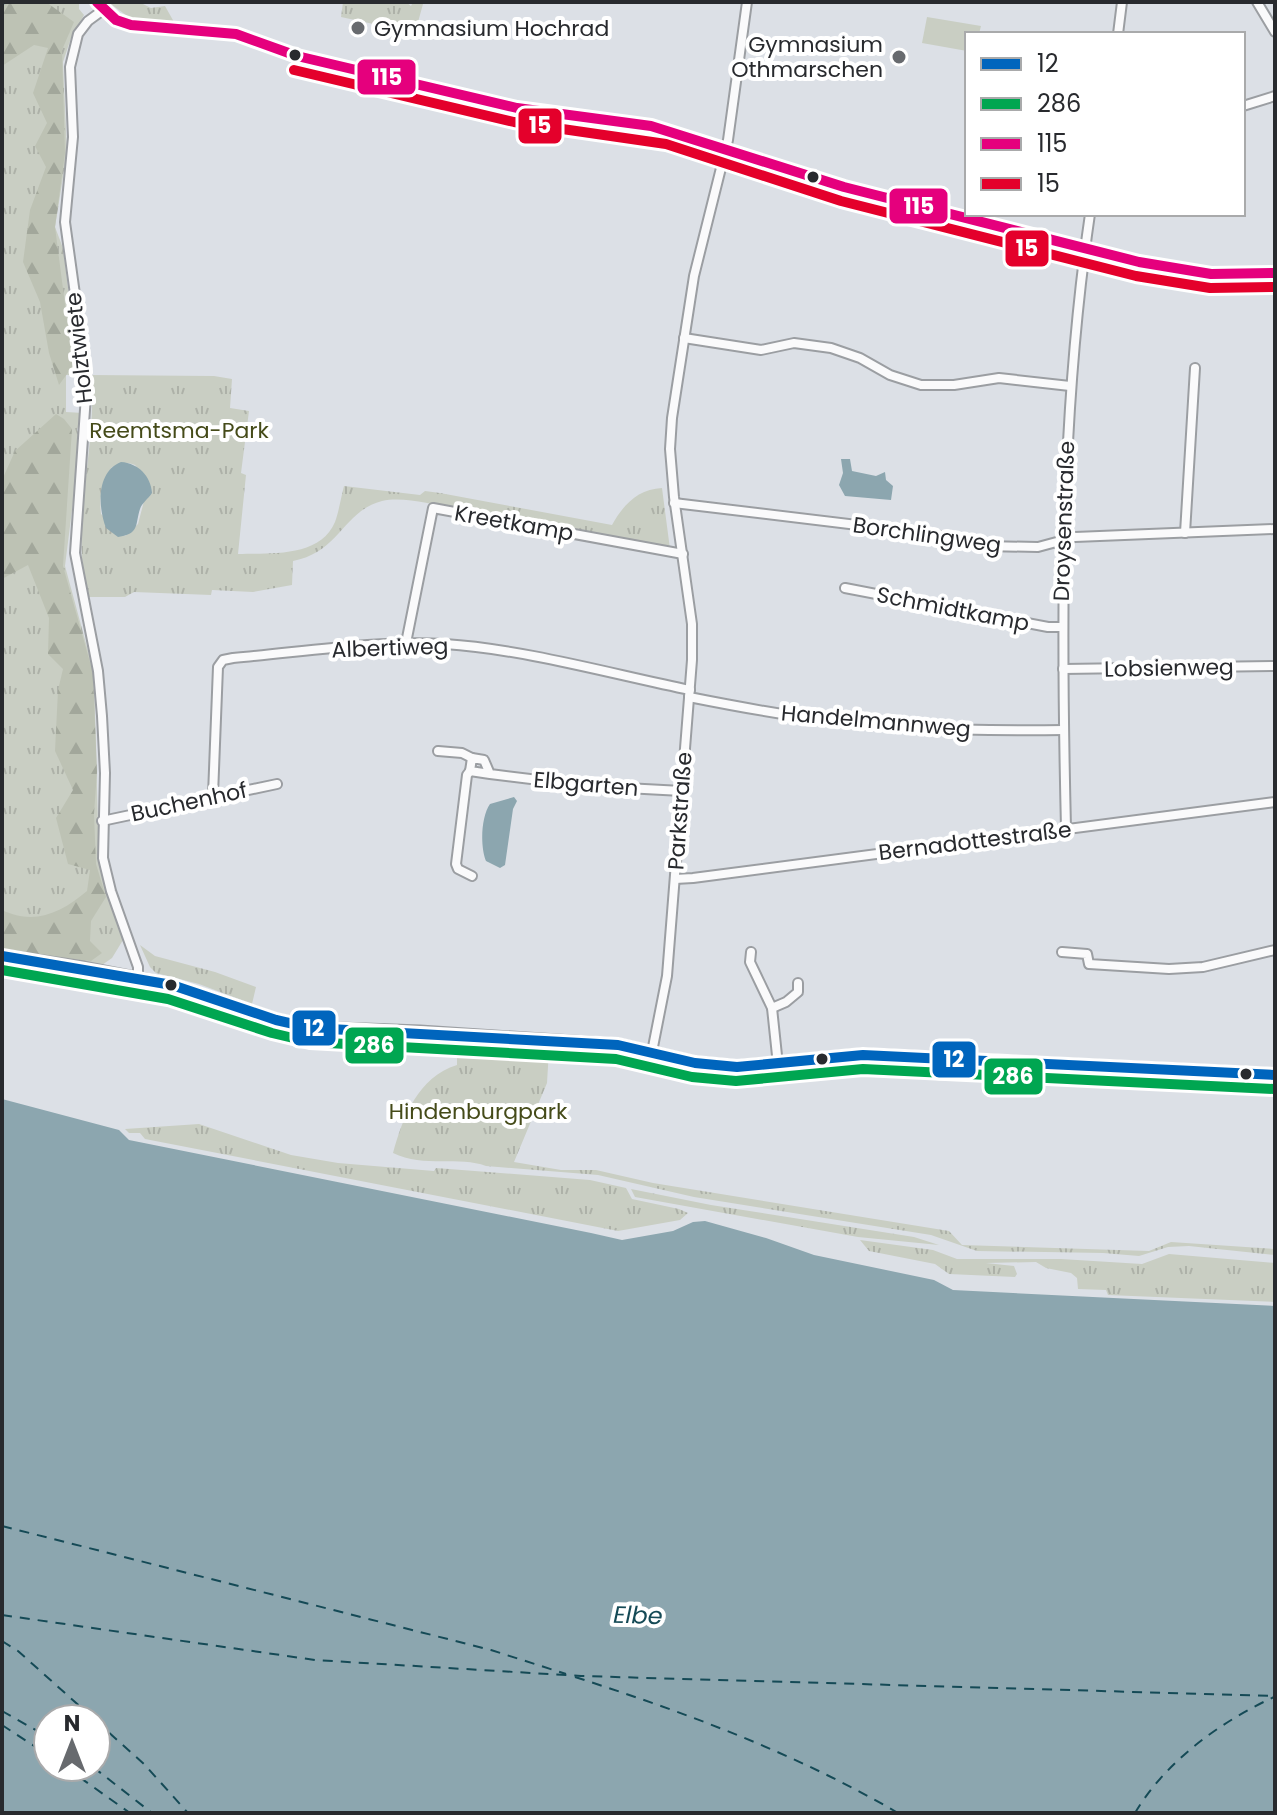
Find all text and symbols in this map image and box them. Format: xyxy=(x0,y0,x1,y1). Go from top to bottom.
place label: Gymnasium Hochrad xyxy=(374,13,609,44)
marker: Gymnasium Hochrad xyxy=(349,19,367,37)
place label: Gymnasium Othmarschen xyxy=(731,29,883,85)
legend xyxy=(965,32,1245,216)
unlabelled marker xyxy=(287,47,303,63)
text: 12 xyxy=(1037,47,1058,80)
marker: Gymnasium Othmarschen xyxy=(890,48,908,66)
line badge: 115 xyxy=(356,58,417,96)
text: 115 xyxy=(372,62,402,93)
text: 286 xyxy=(1037,87,1081,120)
line badge: 15 xyxy=(517,107,563,145)
text: 15 xyxy=(529,110,551,141)
text: 115 xyxy=(1037,127,1067,160)
text: 15 xyxy=(1037,167,1060,200)
unlabelled marker xyxy=(805,169,821,185)
line badge: 115 xyxy=(888,187,949,225)
text: 115 xyxy=(904,191,934,222)
line badge: 15 xyxy=(1004,229,1050,268)
text: 15 xyxy=(1016,233,1038,264)
street label: Holztwiete xyxy=(58,291,100,405)
park label: Reemtsma-Park xyxy=(89,415,269,446)
street label: Droysenstraße xyxy=(1046,440,1082,602)
street label: Kreetkamp xyxy=(452,497,576,549)
street label: Borchlingweg xyxy=(851,509,1003,561)
street label: Schmidtkamp xyxy=(874,579,1032,639)
street label: Albertiweg xyxy=(331,630,449,666)
street label: Lobsienweg xyxy=(1104,651,1234,685)
street label: Handelmannweg xyxy=(780,697,972,745)
street label: Parkstraße xyxy=(660,751,700,871)
street label: Elbgarten xyxy=(532,764,640,804)
street label: Buchenhof xyxy=(128,775,250,829)
street label: Bernadottestraße xyxy=(877,814,1073,868)
unlabelled marker xyxy=(163,977,179,993)
line badge: 12 xyxy=(291,1009,337,1047)
text: 12 xyxy=(304,1013,324,1044)
line badge: 286 xyxy=(344,1026,405,1065)
text: 286 xyxy=(354,1030,394,1061)
line badge: 12 xyxy=(931,1040,977,1079)
text: 12 xyxy=(944,1044,964,1075)
unlabelled marker xyxy=(814,1051,830,1067)
line badge: 286 xyxy=(983,1057,1044,1096)
text: 286 xyxy=(993,1061,1033,1092)
unlabelled marker xyxy=(1238,1066,1254,1082)
park label: Hindenburgpark xyxy=(389,1096,568,1127)
water label: Elbe xyxy=(613,1598,663,1632)
north arrow xyxy=(32,1703,112,1783)
text: N xyxy=(64,1708,80,1739)

